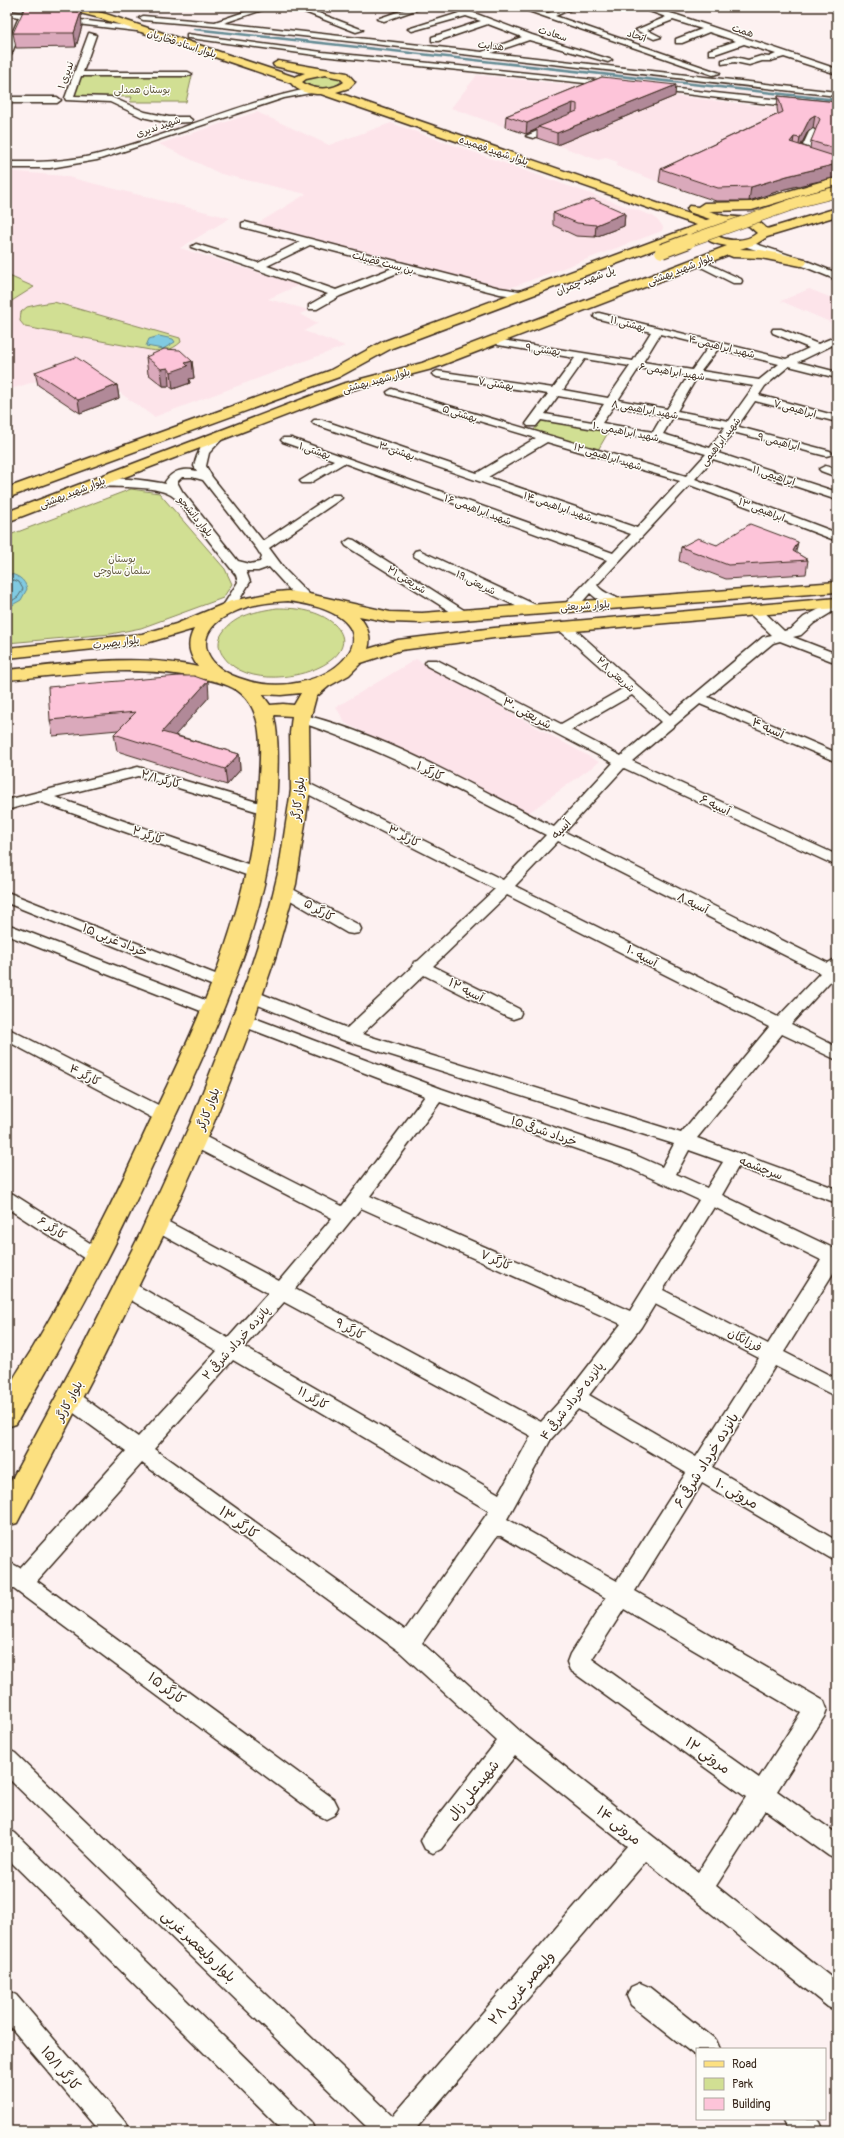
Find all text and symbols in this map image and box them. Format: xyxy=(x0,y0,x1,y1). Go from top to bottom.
street label: همت xyxy=(730,22,755,40)
street label: سعادت xyxy=(537,24,569,44)
street label: بلوار استاد فخاریان xyxy=(146,27,218,61)
street label: اتحاد xyxy=(626,27,648,45)
street label: هدایت xyxy=(477,39,505,53)
street label: ندیری ۱ xyxy=(55,60,76,91)
park label: بوستان همدلی xyxy=(114,84,170,97)
street label: شهید ندیری xyxy=(134,114,182,140)
street label: بلوار شهید فهمیده xyxy=(458,134,530,168)
street label: بن بست فضیلت xyxy=(351,249,415,277)
street label: بلوار شهید بهشتی xyxy=(646,252,715,289)
street label: پل شهید چمران xyxy=(554,264,617,298)
street label: بهشتی ۱۱ xyxy=(608,314,647,335)
street label: شهید ابراهیمی ۴ xyxy=(687,333,756,362)
street label: بهشتی ۹ xyxy=(524,342,561,359)
street label: شهید ابراهیمی ۶ xyxy=(638,361,706,384)
street label: بلوار شهید بهشتی xyxy=(341,366,412,397)
street label: بهشتی ۷ xyxy=(477,375,515,394)
street label: ابراهیمی ۷ xyxy=(772,397,817,421)
street label: شهید ابراهیمی ۸ xyxy=(610,398,679,423)
street label: بهشتی ۵ xyxy=(440,403,479,426)
street label: شهید ابراهیمی xyxy=(698,415,744,469)
street label: شهید ابراهیمی ۱۰ xyxy=(591,420,660,445)
street label: ابراهیمی ۹ xyxy=(756,431,801,454)
street label: بهشتی ۳ xyxy=(377,439,416,464)
street label: بهشتی ۱ xyxy=(297,440,332,463)
street label: شهید ابراهیمی ۱۲ xyxy=(572,441,644,474)
street label: ابراهیمی ۱۱ xyxy=(751,463,797,489)
street label: بلوار شهید بهشتی xyxy=(38,475,107,512)
street label: شهید ابراهیمی ۱۴ xyxy=(521,490,594,525)
street label: شهید ابراهیمی ۱۶ xyxy=(442,492,513,529)
street label: بلوار دانشجو xyxy=(175,493,215,539)
street label: ابراهیمی ۱۳ xyxy=(736,496,787,525)
park label: بوستان سلمان ساوجی xyxy=(94,553,151,578)
street label: شریعتی ۲۱ xyxy=(384,563,428,597)
street label: شریعتی ۱۹ xyxy=(453,568,498,599)
street label: بلوار شریعتی xyxy=(560,598,610,615)
street label: بلوار بصیرت xyxy=(92,634,140,652)
street label: شریعتی ۲۸ xyxy=(593,655,637,696)
street label: شریعتی ۳۰ xyxy=(500,694,554,733)
street label: آسیه ۴ xyxy=(749,715,787,743)
street label: کارگر ۱ xyxy=(414,758,446,784)
street label: کارگر ۲/۱ xyxy=(139,767,183,792)
street label: بلوار کارگر xyxy=(289,776,308,823)
street label: آسیه ۶ xyxy=(697,792,733,819)
street label: آسیه xyxy=(548,815,575,843)
street label: کارگر ۳ xyxy=(385,822,422,851)
street label: کارگر ۲ xyxy=(130,823,166,848)
street label: آسیه ۸ xyxy=(675,889,712,918)
street label: کارگر ۵ xyxy=(301,896,337,925)
street label: ۱۵ خرداد غربی xyxy=(80,921,150,960)
street label: آسیه ۱۰ xyxy=(624,942,661,971)
street label: آسیه ۱۲ xyxy=(446,975,487,1006)
street label: کارگر ۴ xyxy=(67,1061,103,1090)
street label: بلوار کارگر xyxy=(193,1086,223,1134)
street label: ۱۵ خرداد شرقی xyxy=(509,1113,579,1150)
street label: سرچشمه xyxy=(737,1153,785,1184)
street label: کارگر ۶ xyxy=(34,1214,69,1243)
street label: کارگر ۷ xyxy=(478,1247,514,1274)
street label: پانزده خرداد شرقی ۲ xyxy=(199,1303,273,1383)
street label: کارگر ۹ xyxy=(332,1315,367,1343)
street label: فرزانگان xyxy=(725,1325,764,1356)
street label: پانزده خرداد شرقی ۴ xyxy=(537,1359,608,1443)
street label: بلوار کارگر xyxy=(52,1378,86,1425)
street label: کارگر ۱۱ xyxy=(295,1384,331,1413)
street label: پانزده خرداد شرقی ۶ xyxy=(670,1410,743,1511)
street label: مروتی ۱۰ xyxy=(712,1474,761,1512)
street label: کارگر ۱۳ xyxy=(216,1502,262,1542)
street label: کارگر ۱۵ xyxy=(144,1669,189,1708)
street label: مروتی ۱۲ xyxy=(682,1733,734,1777)
street label: شهیدعلی زال xyxy=(444,1757,503,1824)
street label: مروتی ۱۴ xyxy=(593,1802,644,1849)
street label: بلوار ولیعصر غربی xyxy=(158,1907,239,1986)
street label: ولیعصر غربی ۲۸ xyxy=(485,1948,558,2029)
street label: کارگر ۱۵/۱ xyxy=(37,2043,84,2094)
legend xyxy=(696,2048,826,2120)
text: Road xyxy=(732,2057,757,2072)
text: Park xyxy=(732,2077,753,2092)
text: Building xyxy=(732,2097,771,2112)

